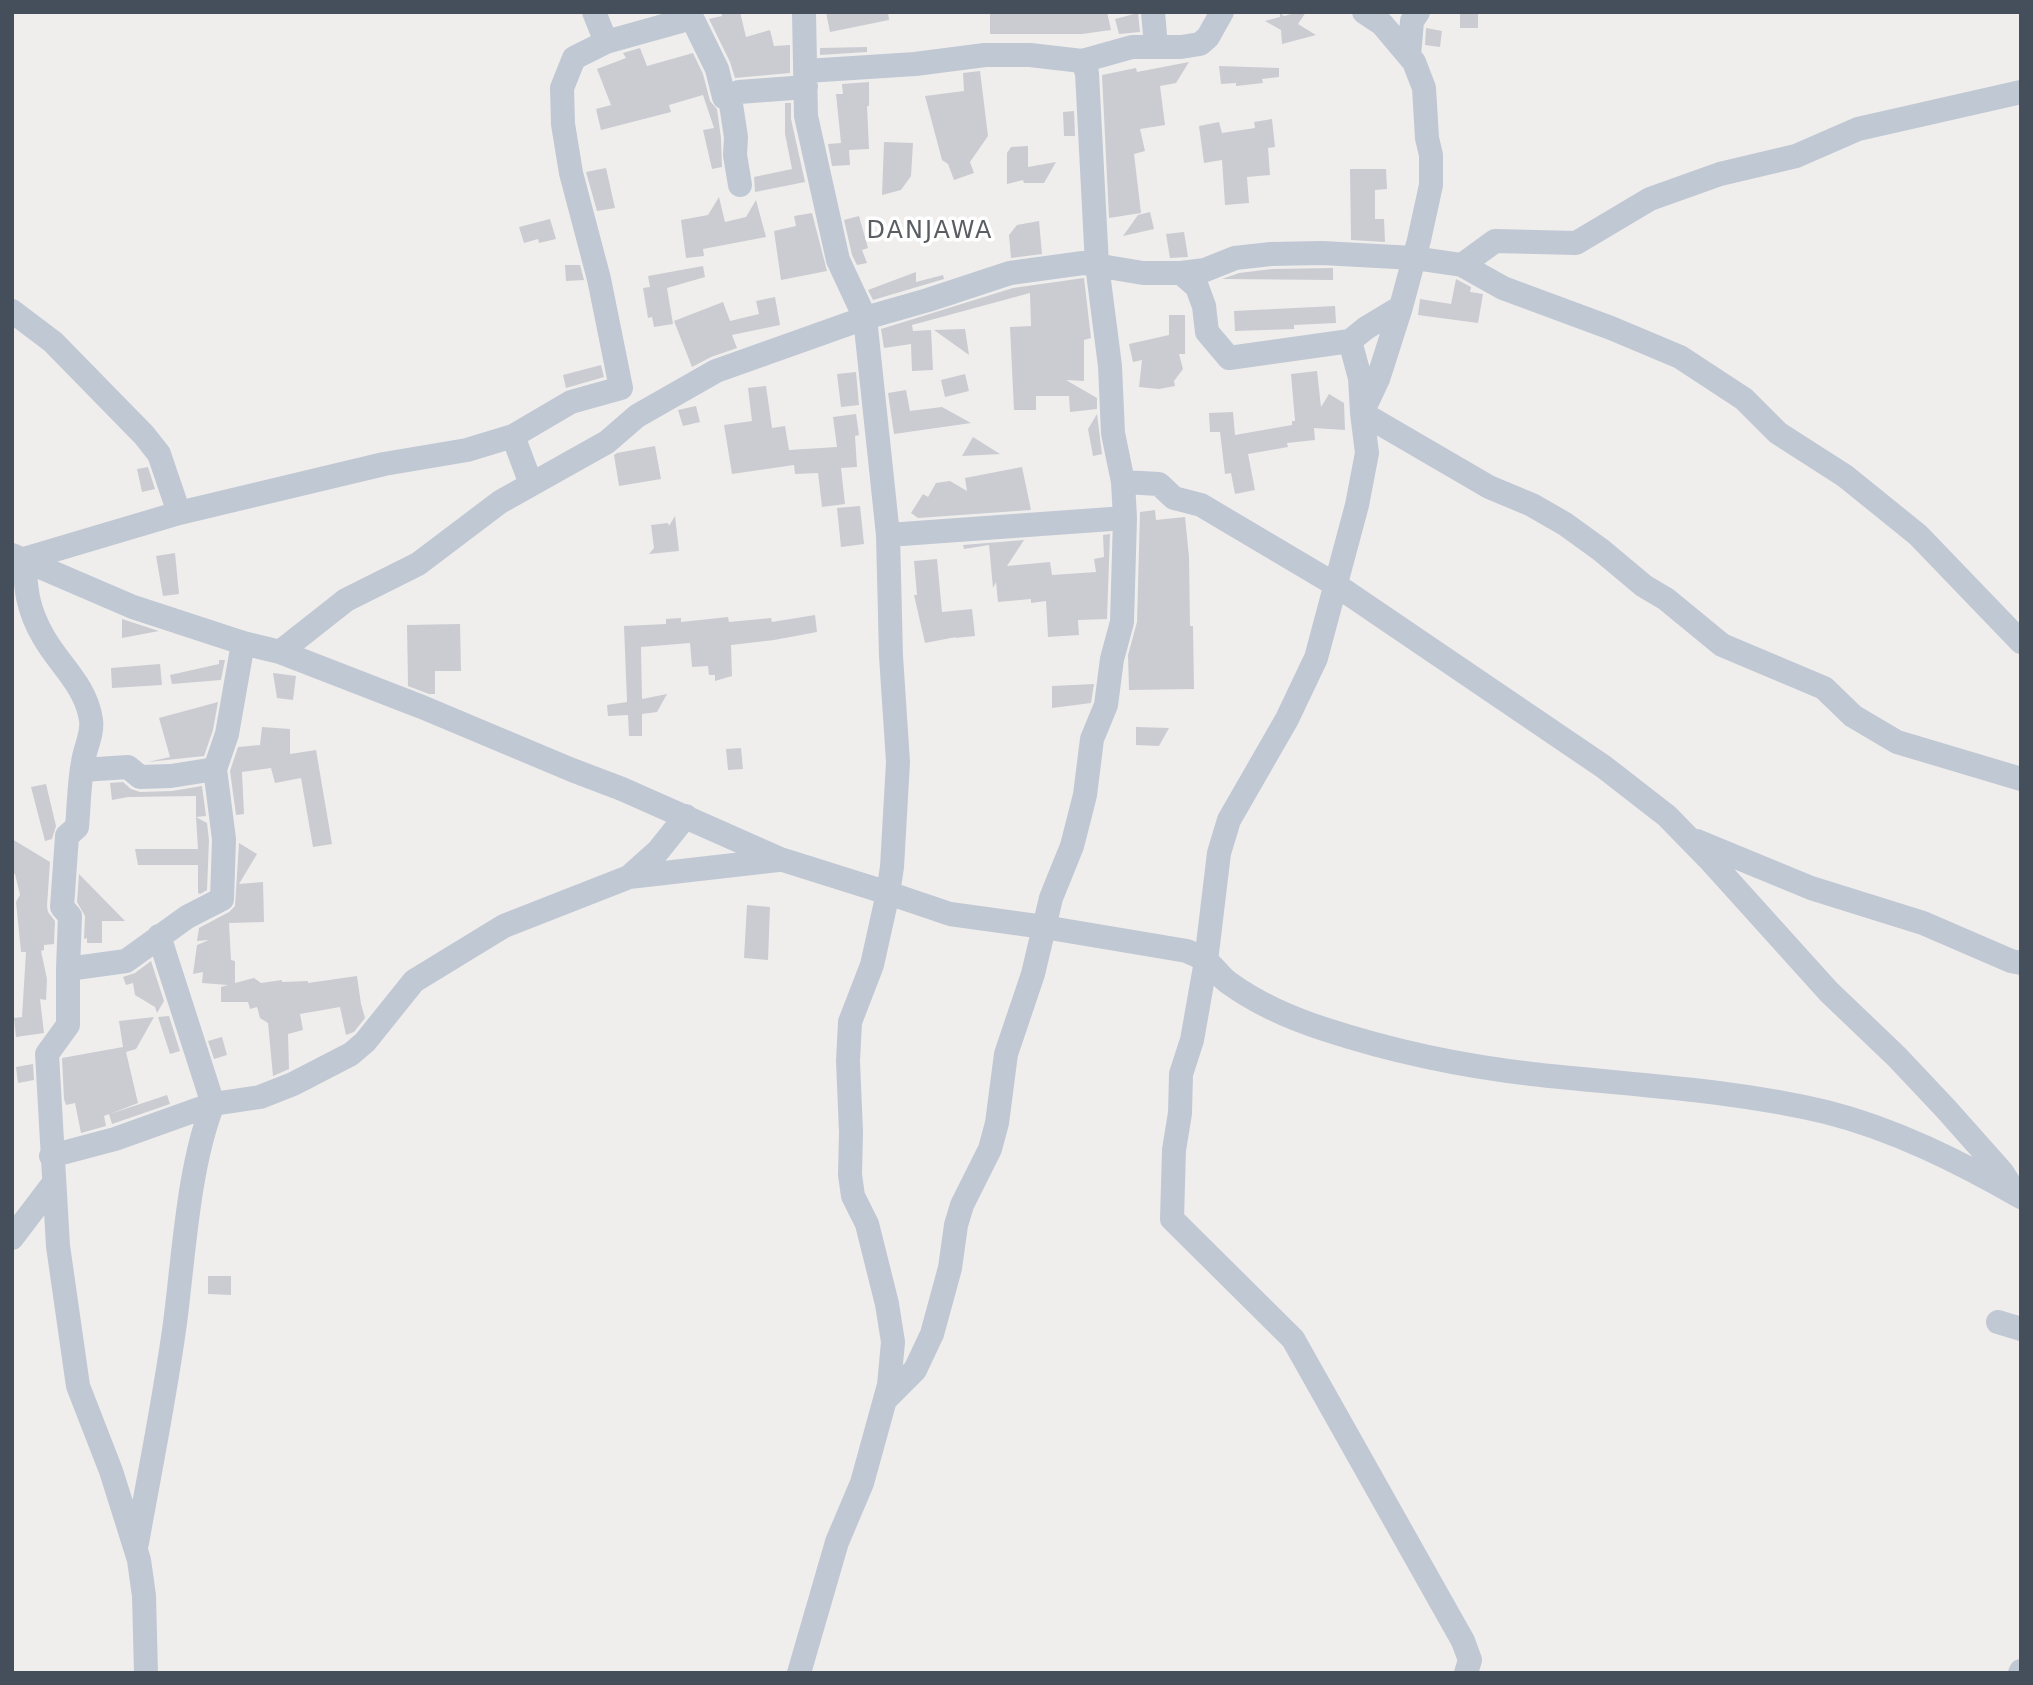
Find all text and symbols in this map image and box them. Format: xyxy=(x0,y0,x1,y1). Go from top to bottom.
district label: DANJAWA xyxy=(867,218,993,246)

